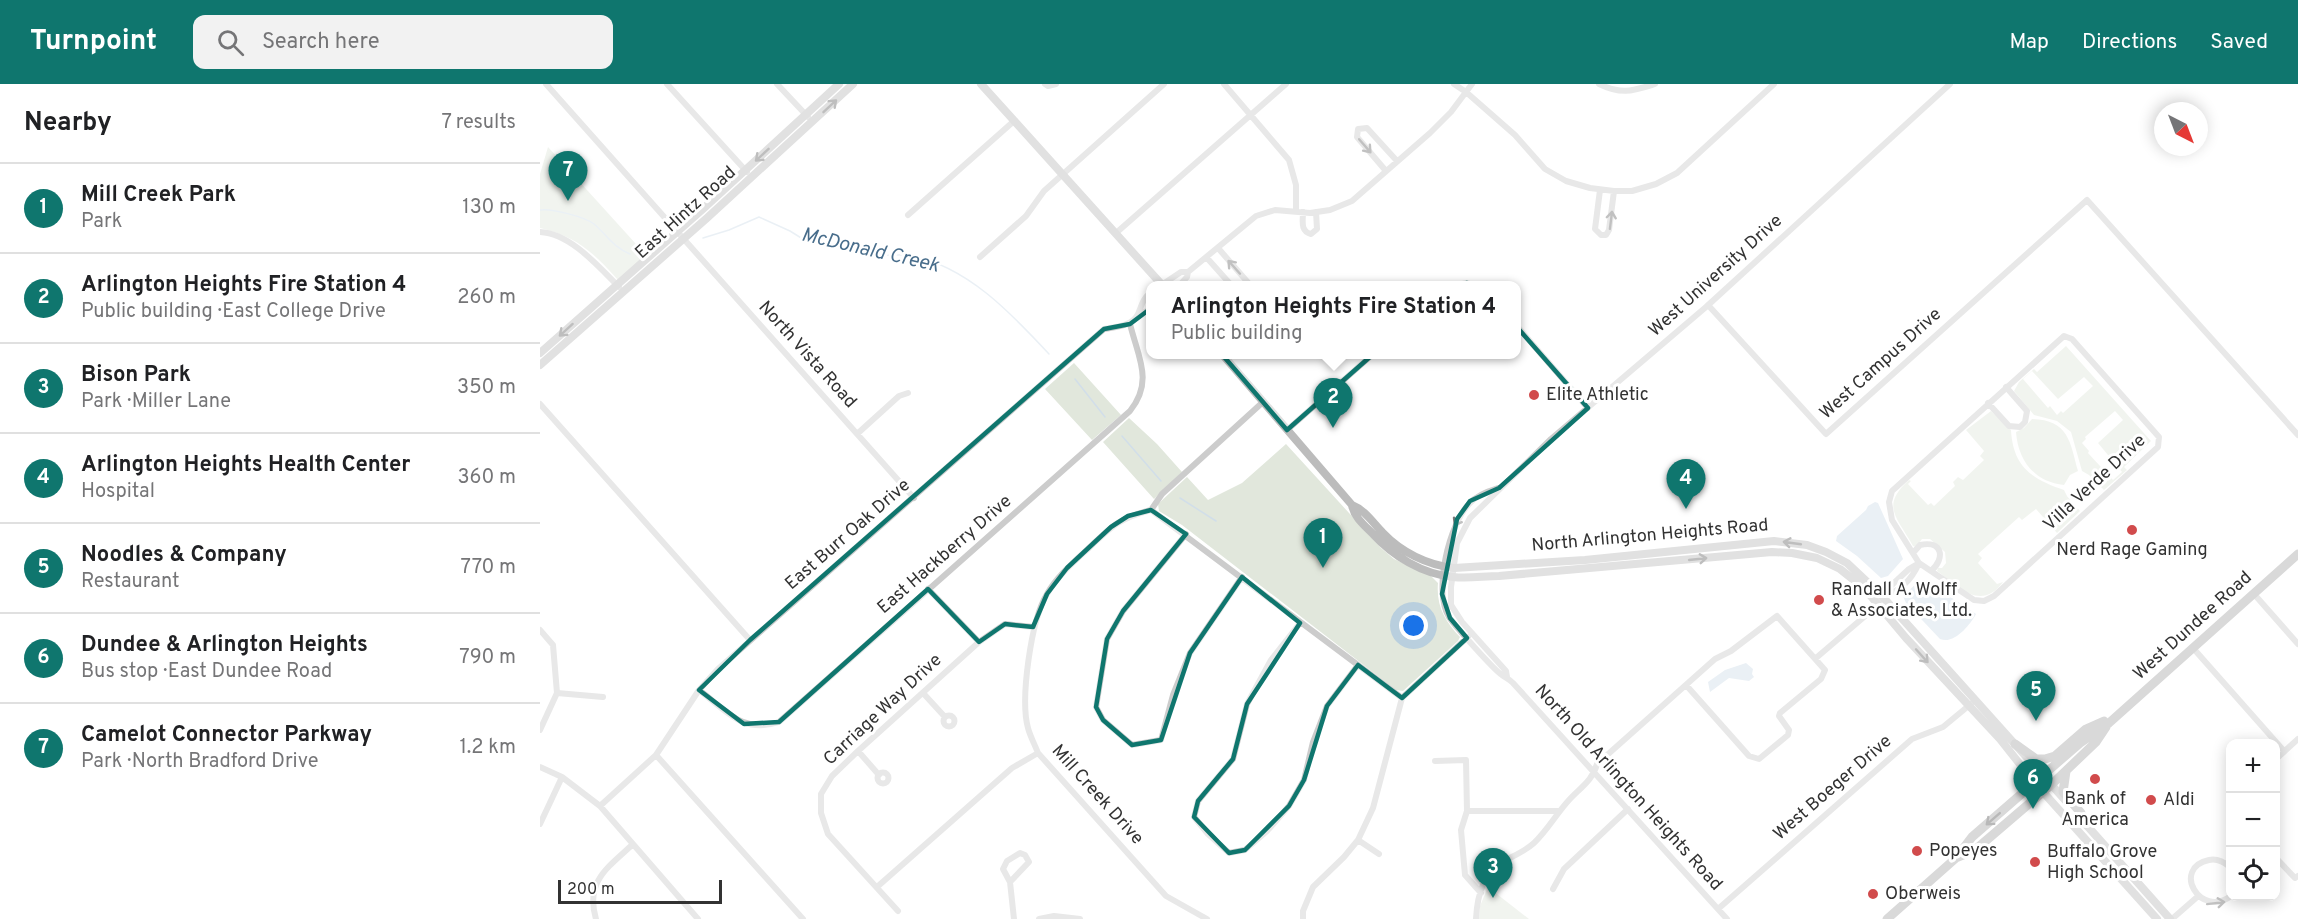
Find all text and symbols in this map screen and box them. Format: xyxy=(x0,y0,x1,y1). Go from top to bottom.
search box xyxy=(193,15,613,69)
text: Turnpoint xyxy=(30,24,157,60)
icon: search xyxy=(214,26,247,59)
text: Search here xyxy=(262,29,379,56)
text: Map xyxy=(2009,29,2049,56)
text: Directions xyxy=(2082,29,2177,56)
text: Saved xyxy=(2210,29,2268,56)
one-way arrow xyxy=(822,99,837,113)
north arrow xyxy=(2154,102,2208,156)
text: Nearby xyxy=(24,107,112,140)
text: 7 results xyxy=(441,110,516,136)
one-way arrow xyxy=(1358,138,1372,153)
one-way arrow xyxy=(754,147,769,162)
pin: 7 xyxy=(549,152,588,201)
street label: East Hintz Road xyxy=(631,162,741,264)
text: Mill Creek Park xyxy=(81,182,236,209)
text: 1 xyxy=(40,195,48,221)
text: 130 m xyxy=(462,195,516,221)
text: Park xyxy=(81,209,122,235)
one-way arrow xyxy=(1605,210,1616,230)
street label: West University Drive xyxy=(1644,210,1788,342)
water label: McDonald Creek xyxy=(799,223,942,280)
one-way arrow xyxy=(1227,260,1241,275)
text: Arlington Heights Fire Station 4 xyxy=(81,272,406,299)
popup xyxy=(1146,281,1521,359)
text: 2 xyxy=(37,285,50,311)
text: 260 m xyxy=(457,285,516,311)
text: Arlington Heights Fire Station 4 xyxy=(1171,294,1496,321)
street label: North Vista Road xyxy=(753,297,861,413)
text: Public building · East College Drive xyxy=(81,299,386,325)
street label: West Campus Drive xyxy=(1815,303,1947,425)
text: Public building xyxy=(1171,321,1303,347)
one-way arrow xyxy=(558,323,573,337)
text: Bison Park xyxy=(81,362,191,389)
text: 3 xyxy=(38,375,50,401)
text: 350 m xyxy=(457,375,516,401)
pin: 2 xyxy=(1314,378,1352,428)
place label: Elite Athletic xyxy=(1546,384,1649,407)
marker: Elite Athletic xyxy=(1527,388,1541,402)
text: Park · Miller Lane xyxy=(81,389,231,415)
street label: Villa Verde Drive xyxy=(2039,430,2151,536)
text: Arlington Heights Health Center xyxy=(81,452,411,479)
pin: 4 xyxy=(1666,460,1706,509)
text: 4 xyxy=(37,465,50,491)
text: 360 m xyxy=(458,465,516,491)
street label: East Burr Oak Drive xyxy=(781,474,915,596)
text: Hospital xyxy=(81,479,155,505)
street label: East Hackberry Drive xyxy=(873,490,1017,620)
one-way arrow xyxy=(1453,509,1465,526)
street label: North Arlington Heights Road xyxy=(1531,514,1769,558)
pin: 1 xyxy=(1304,518,1342,568)
marker: Nerd Rage Gaming xyxy=(2125,523,2139,537)
one-way arrow xyxy=(1783,538,1803,549)
place label: Nerd Rage Gaming xyxy=(2056,539,2208,562)
text: Noodles & Company xyxy=(81,542,287,569)
one-way arrow xyxy=(1688,553,1708,564)
text: 5 xyxy=(37,555,50,581)
text: 770 m xyxy=(461,555,516,581)
street label: West Dundee Road xyxy=(2129,567,2257,685)
text: Restaurant xyxy=(81,569,180,595)
place label: Randall A. Wolff & Associates, Ltd. xyxy=(1831,579,1972,623)
marker: Randall A. Wolff & Associates, Ltd. xyxy=(1812,593,1826,607)
your location xyxy=(1399,611,1428,640)
text: Dundee & Arlington Heights xyxy=(81,632,368,659)
text: 6 xyxy=(37,645,50,671)
text: 790 m xyxy=(459,645,516,671)
one-way arrow xyxy=(1915,648,1929,663)
street label: Carriage Way Drive xyxy=(819,649,947,771)
text: Bus stop · East Dundee Road xyxy=(81,659,332,685)
pin: 5 xyxy=(2016,672,2056,721)
street label: North Old Arlington Heights Road xyxy=(1529,680,1727,896)
text: Camelot Connector Parkway xyxy=(81,722,372,749)
street label: West Boeger Drive xyxy=(1769,730,1897,846)
text: 7 xyxy=(38,735,49,761)
text: 1.2 km xyxy=(460,735,516,761)
map controls xyxy=(2226,739,2280,901)
button: + xyxy=(2226,739,2280,793)
street label: Mill Creek Drive xyxy=(1046,740,1148,850)
text: Park · North Bradford Drive xyxy=(81,749,319,775)
pin: 6 xyxy=(2014,760,2052,809)
marker: Bank of America xyxy=(2088,772,2102,786)
place label: Bank of America xyxy=(2061,788,2129,832)
place label: Aldi xyxy=(2163,789,2195,812)
marker: Aldi xyxy=(2144,793,2158,807)
button: − xyxy=(2226,793,2280,847)
one-way arrow xyxy=(1986,812,2001,826)
place label: Popeyes xyxy=(1929,840,1998,863)
place label: Buffalo Grove High School xyxy=(2047,841,2157,885)
marker: Popeyes xyxy=(1910,844,1924,858)
button: locate xyxy=(2226,847,2280,901)
pin: 3 xyxy=(1474,848,1512,898)
marker: Buffalo Grove High School xyxy=(2028,855,2042,869)
scale bar xyxy=(558,877,722,904)
text: 200 m xyxy=(567,880,615,900)
place label: Oberweis xyxy=(1885,883,1961,906)
marker: Oberweis xyxy=(1866,887,1880,901)
one-way arrow xyxy=(2206,897,2225,908)

